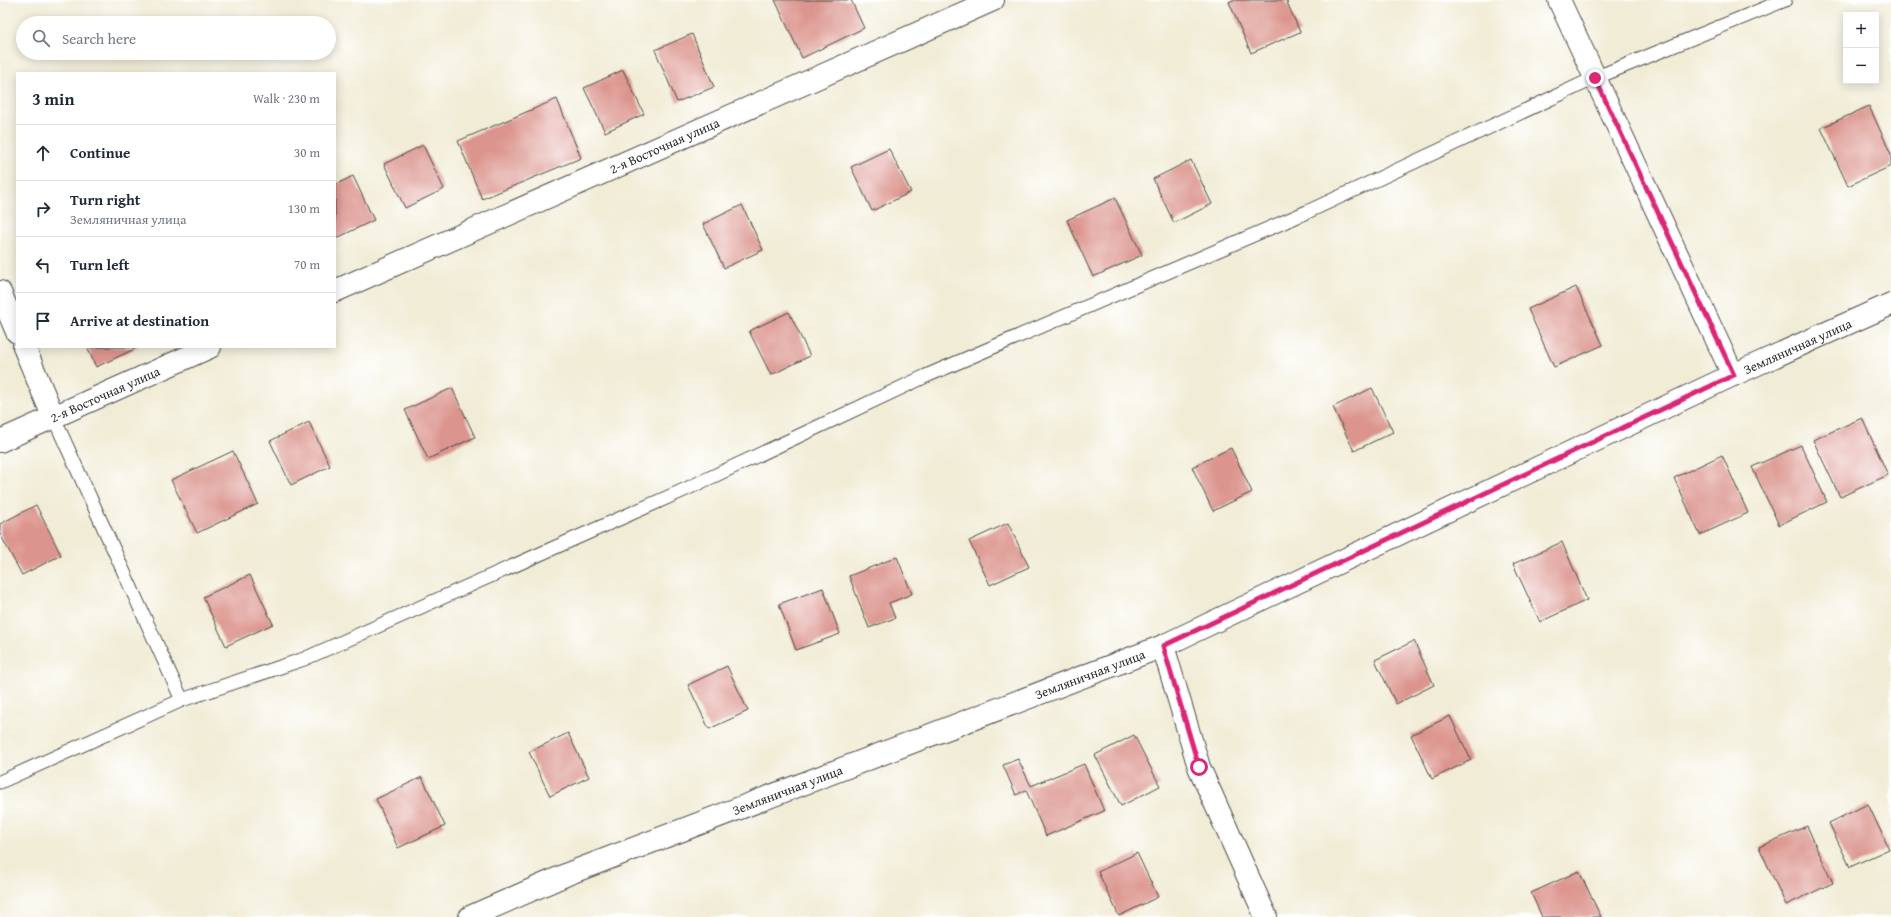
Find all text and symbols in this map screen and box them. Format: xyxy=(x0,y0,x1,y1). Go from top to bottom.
map controls xyxy=(1843,12,1879,84)
button: + xyxy=(1843,12,1879,48)
search box xyxy=(16,16,336,60)
icon: search xyxy=(30,27,52,49)
text: Search here xyxy=(62,28,136,49)
button: − xyxy=(1843,48,1879,84)
route end xyxy=(1586,69,1604,87)
text: 3 min xyxy=(32,86,74,111)
text: Walk · 230 m xyxy=(253,89,320,108)
street label: 2-я Восточная улица xyxy=(607,113,723,178)
icon: ahead xyxy=(32,142,54,164)
text: Continue xyxy=(70,142,131,163)
text: 30 m xyxy=(294,143,320,162)
text: Turn right xyxy=(70,189,141,210)
icon: right xyxy=(32,198,54,220)
text: 130 m xyxy=(288,199,320,218)
text: Земляничная улица xyxy=(70,210,186,229)
icon: left xyxy=(32,254,54,276)
text: Turn left xyxy=(70,254,129,275)
text: 70 m xyxy=(294,255,320,274)
icon: arrive xyxy=(32,310,54,332)
text: Arrive at destination xyxy=(70,310,209,331)
street label: Земляничная улица xyxy=(1741,314,1855,379)
street label: 2-я Восточная улица xyxy=(47,361,164,427)
street label: Земляничная улица xyxy=(1032,644,1149,704)
route start xyxy=(1190,758,1208,776)
street label: Земляничная улица xyxy=(730,760,846,820)

